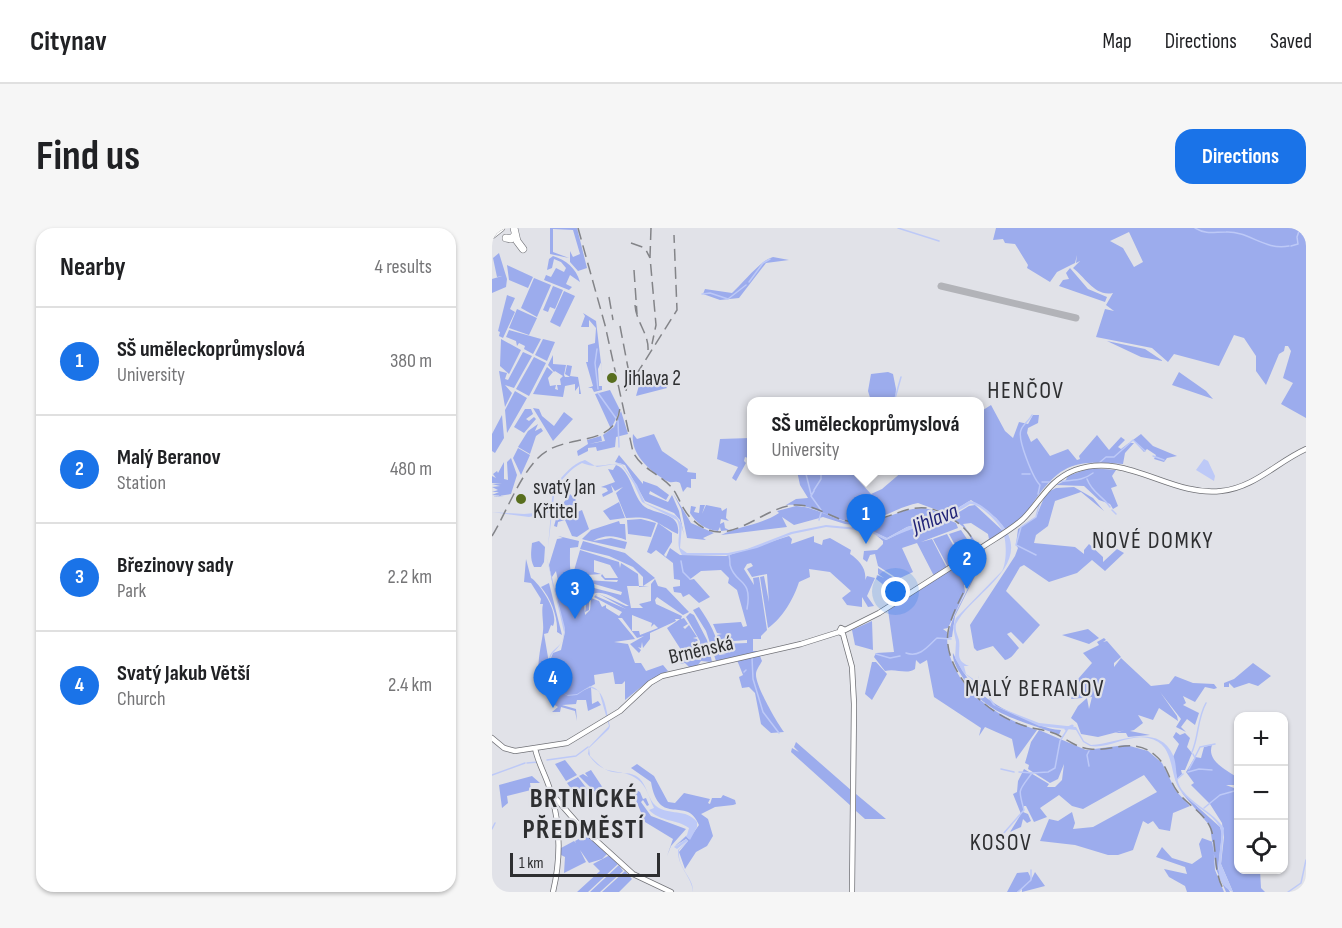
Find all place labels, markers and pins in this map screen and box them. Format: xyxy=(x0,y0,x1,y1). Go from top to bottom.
place label: Jihlava 2 xyxy=(623,366,681,391)
marker: Jihlava 2 xyxy=(605,371,619,385)
place label: svatý Jan Křtitel xyxy=(533,475,596,524)
marker: svatý Jan Křtitel xyxy=(514,492,528,506)
pin: 1 xyxy=(846,494,886,544)
pin: 2 xyxy=(948,540,986,589)
pin: 3 xyxy=(556,570,595,619)
pin: 4 xyxy=(534,658,572,708)

